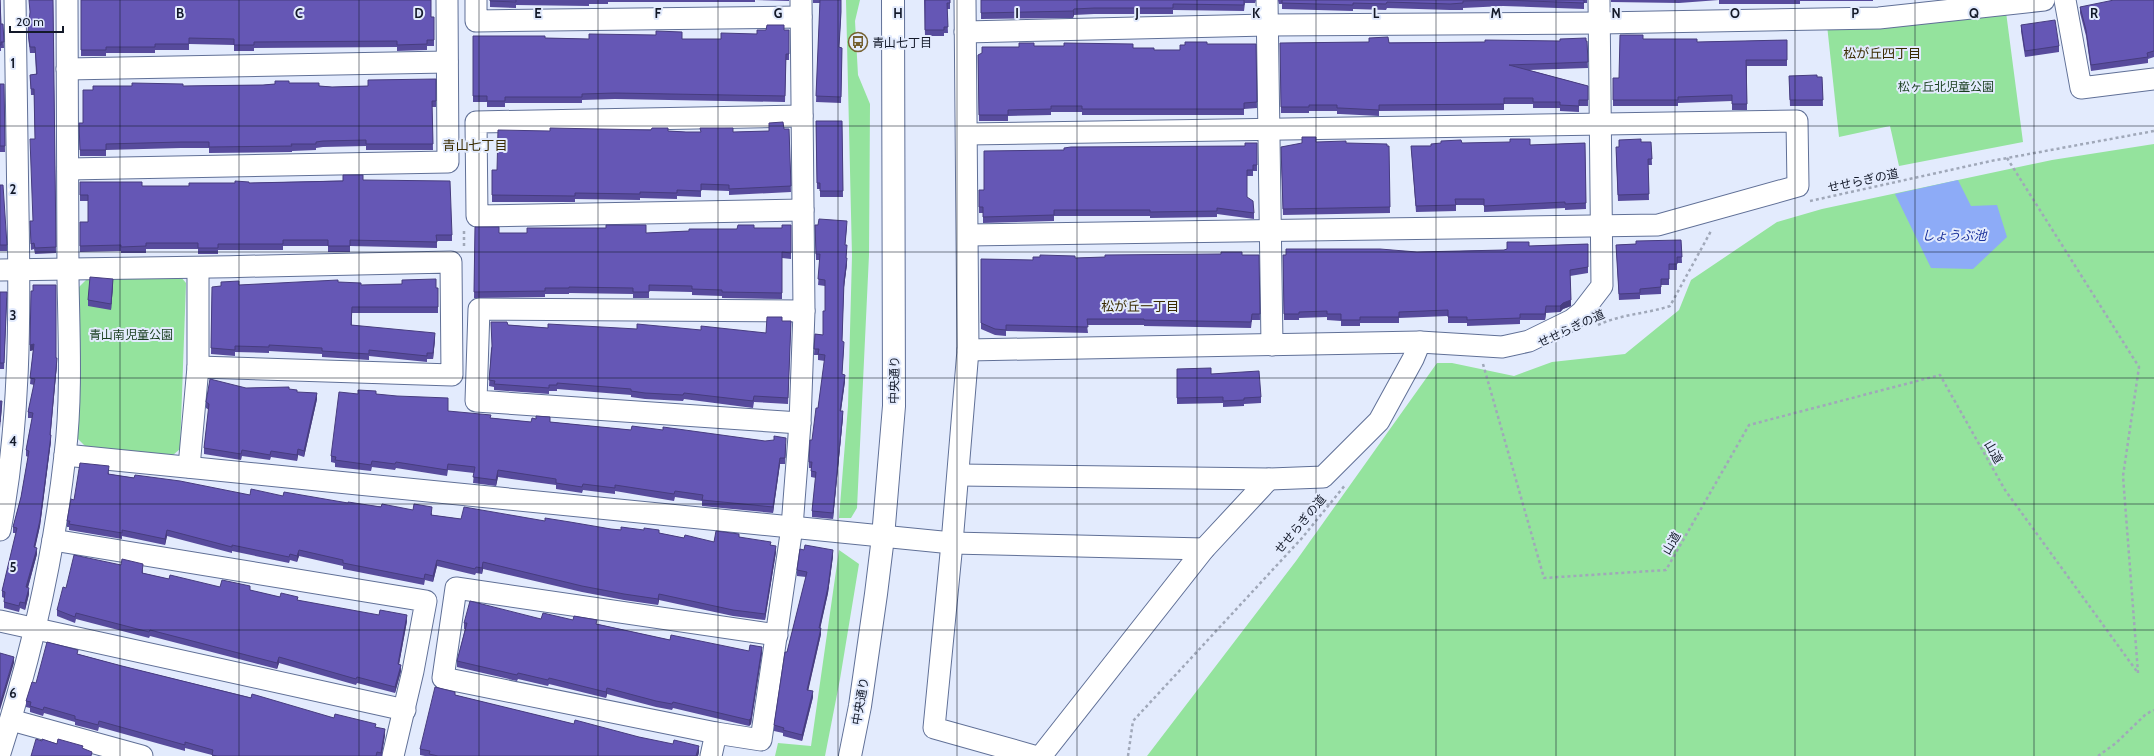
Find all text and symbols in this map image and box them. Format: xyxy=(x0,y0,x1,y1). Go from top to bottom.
text: B xyxy=(176,5,184,21)
text: C xyxy=(295,5,303,21)
text: D xyxy=(414,5,424,21)
text: E xyxy=(534,5,542,21)
text: F xyxy=(655,5,662,21)
text: G xyxy=(774,5,783,21)
text: H xyxy=(893,5,903,21)
text: I xyxy=(1015,5,1019,21)
text: J xyxy=(1134,5,1139,21)
text: K xyxy=(1252,5,1261,21)
text: L xyxy=(1373,5,1380,21)
text: M xyxy=(1491,5,1502,21)
text: N xyxy=(1611,5,1621,21)
text: O xyxy=(1730,5,1740,21)
text: P xyxy=(1851,5,1859,21)
text: Q xyxy=(1969,5,1979,21)
text: R xyxy=(2090,5,2098,21)
scale bar xyxy=(10,8,63,34)
text: 20 m xyxy=(16,14,44,29)
bus stop icon: 青山七丁目 xyxy=(847,31,869,53)
place label: 青山七丁目 xyxy=(872,35,932,50)
district label: 松が丘四丁目 xyxy=(1843,45,1921,61)
text: 1 xyxy=(11,55,15,71)
park label: 松ヶ丘北児童公園 xyxy=(1898,79,1994,94)
district label: 青山七丁目 xyxy=(442,137,508,153)
street label: せせらぎの道 xyxy=(1826,165,1900,195)
text: 2 xyxy=(10,181,17,197)
water label: しょうぶ池 xyxy=(1921,227,1988,243)
district label: 松が丘一丁目 xyxy=(1101,298,1179,314)
street label: せせらぎの道 xyxy=(1535,306,1607,350)
text: 3 xyxy=(9,307,17,323)
park label: 青山南児童公園 xyxy=(89,327,173,342)
street label: 中央通り xyxy=(886,356,902,404)
text: 4 xyxy=(9,433,17,449)
street label: 山道 xyxy=(1982,438,2006,466)
street label: せせらぎの道 xyxy=(1271,492,1329,556)
street label: 山道 xyxy=(1659,529,1683,557)
text: 5 xyxy=(10,559,17,575)
street label: 中央通り xyxy=(848,676,872,726)
text: 6 xyxy=(9,685,17,701)

